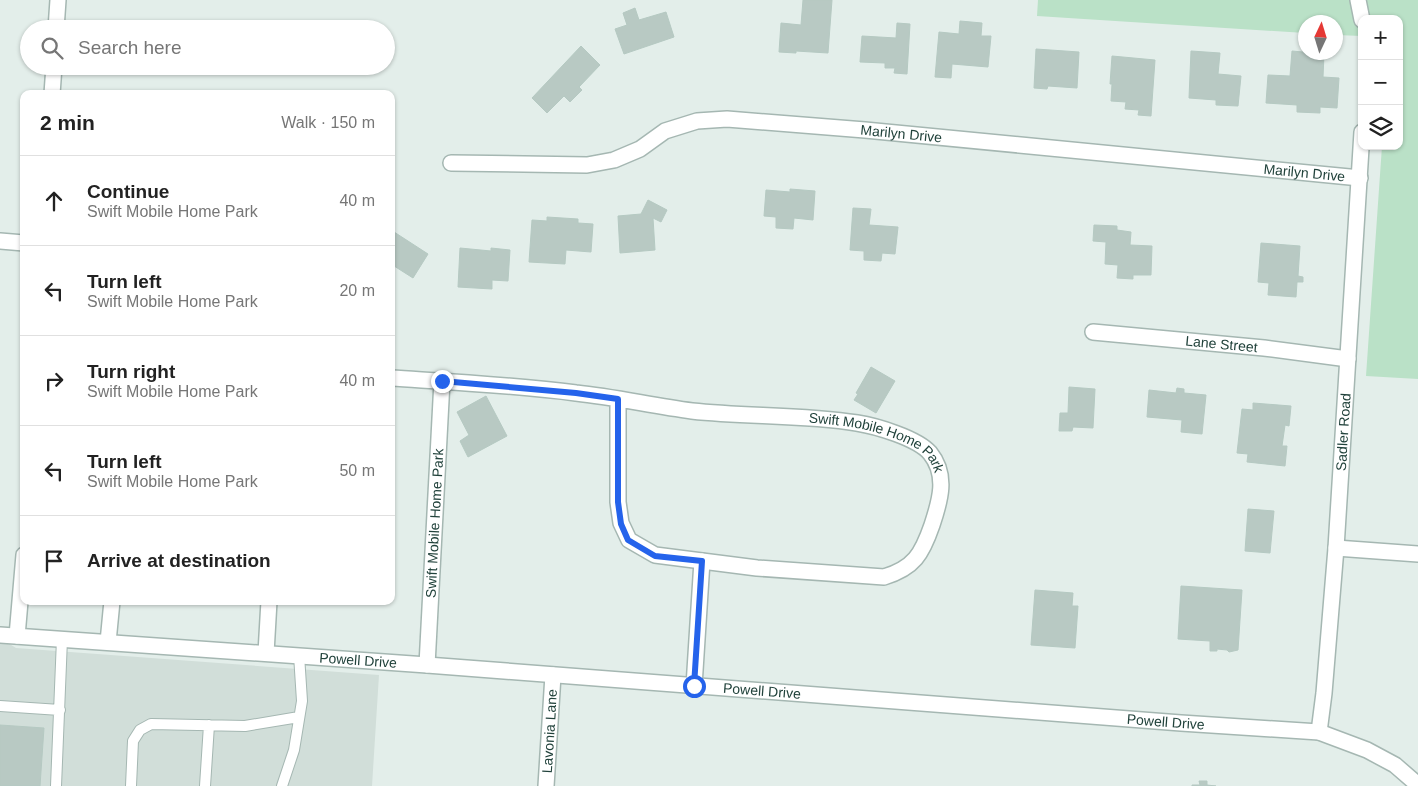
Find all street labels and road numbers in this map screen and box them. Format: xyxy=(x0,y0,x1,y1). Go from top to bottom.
street label: Marilyn Drive xyxy=(860,122,943,145)
street label: Marilyn Drive xyxy=(1263,161,1346,185)
street label: Lane Street xyxy=(1185,333,1258,355)
street label: Sadler Road xyxy=(1333,393,1354,471)
street label: Swift Mobile Home Park xyxy=(808,410,948,475)
street label: Swift Mobile Home Park xyxy=(423,447,446,598)
street label: Powell Drive xyxy=(319,649,398,671)
street label: Powell Drive xyxy=(722,680,802,702)
street label: Lavonia Lane xyxy=(539,688,560,774)
street label: Powell Drive xyxy=(1126,711,1205,733)

